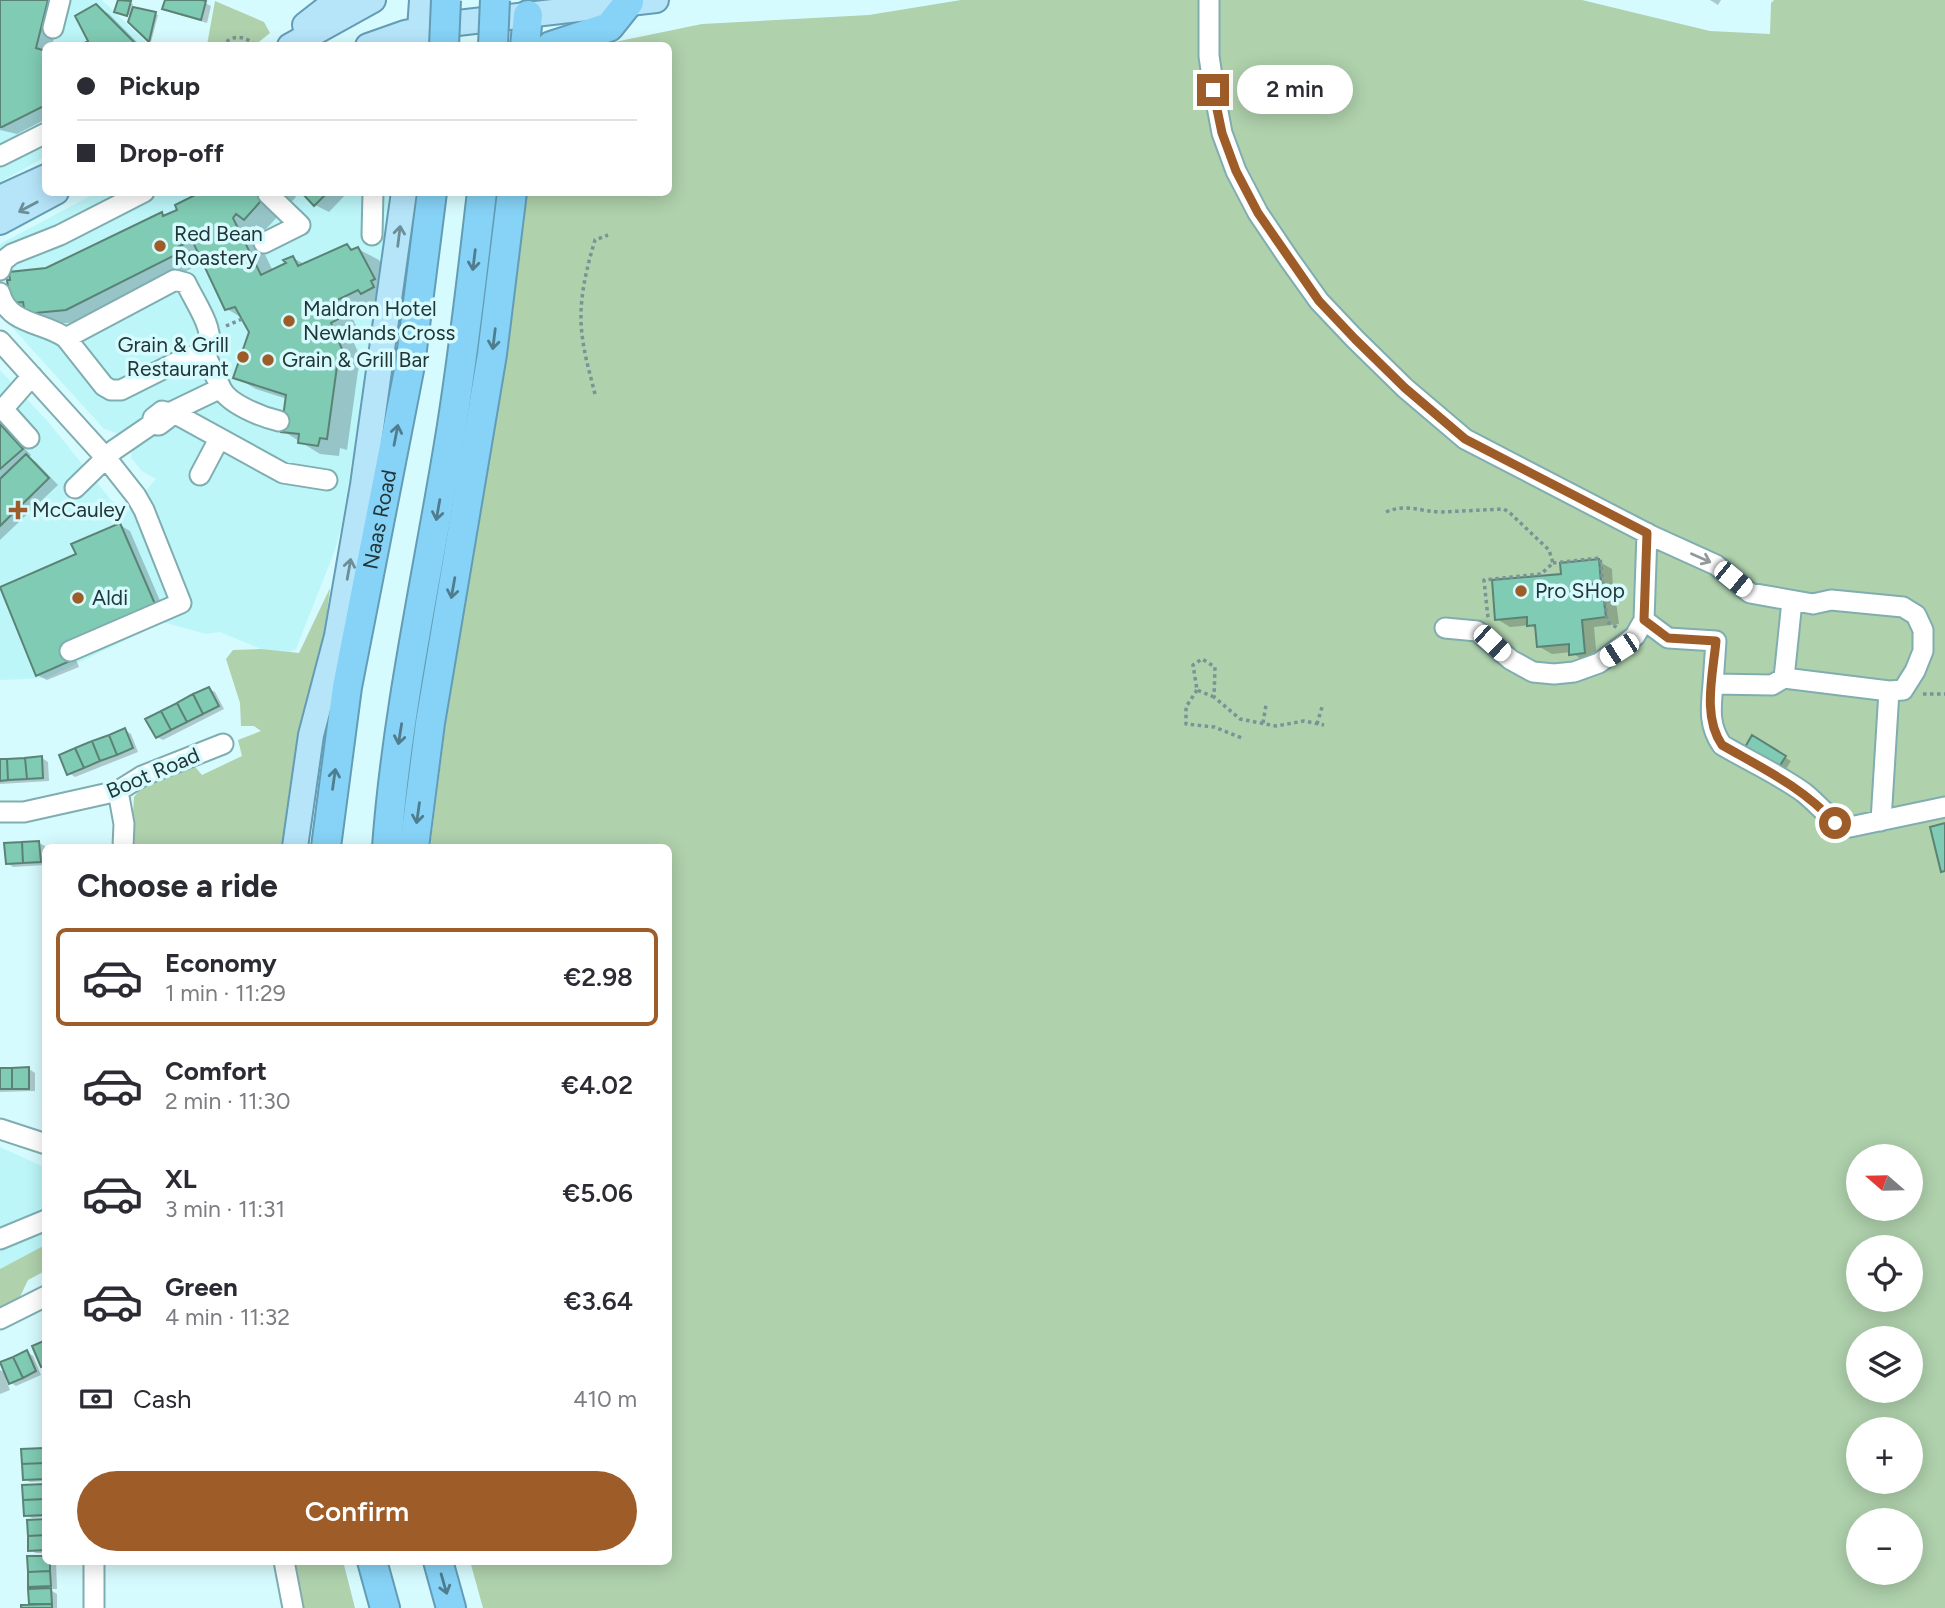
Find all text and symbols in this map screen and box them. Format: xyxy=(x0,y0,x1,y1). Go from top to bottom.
callout: 2 min xyxy=(1238,66,1353,114)
text: Pickup xyxy=(119,70,200,102)
route end xyxy=(1197,74,1229,106)
text: 2 min xyxy=(1266,75,1324,103)
text: Drop-off xyxy=(119,137,224,169)
one-way arrow xyxy=(18,201,39,215)
place label: Red Bean Roastery xyxy=(174,221,263,270)
one-way arrow xyxy=(393,225,406,248)
marker: Red Bean Roastery xyxy=(152,238,168,254)
one-way arrow xyxy=(468,248,481,271)
place label: Maldron Hotel Newlands Cross xyxy=(303,296,455,345)
marker: Maldron Hotel Newlands Cross xyxy=(281,313,297,329)
one-way arrow xyxy=(487,327,500,350)
place label: Grain & Grill Restaurant xyxy=(118,332,229,381)
place label: Grain & Grill Bar xyxy=(282,347,429,372)
marker: Grain & Grill Restaurant xyxy=(235,349,251,365)
marker: Grain & Grill Bar xyxy=(260,352,276,368)
one-way arrow xyxy=(390,424,404,447)
street label: Naas Road xyxy=(357,467,401,571)
place label: McCauley xyxy=(32,497,126,522)
one-way arrow xyxy=(431,498,444,521)
marker: McCauley xyxy=(10,502,26,518)
one-way arrow xyxy=(1690,552,1711,565)
one-way arrow xyxy=(343,558,356,581)
car xyxy=(1711,558,1756,600)
one-way arrow xyxy=(446,576,460,599)
place label: Pro SHop xyxy=(1535,578,1625,603)
marker: Pro SHop xyxy=(1513,583,1529,599)
place label: Aldi xyxy=(92,585,128,610)
marker: Aldi xyxy=(70,590,86,606)
car xyxy=(1470,621,1515,665)
car xyxy=(1596,630,1643,670)
one-way arrow xyxy=(393,722,406,745)
street label: Boot Road xyxy=(103,742,203,803)
one-way arrow xyxy=(328,768,341,791)
one-way arrow xyxy=(411,801,424,824)
route start xyxy=(1819,807,1851,839)
text: Choose a ride xyxy=(77,867,278,905)
icon: car xyxy=(81,946,144,1009)
text: Economy xyxy=(165,947,277,979)
text: €2.98 xyxy=(564,961,633,993)
text: 1 min · 11:29 xyxy=(165,979,286,1007)
icon: car xyxy=(81,1054,144,1117)
text: Comfort xyxy=(165,1055,267,1087)
text: €4.02 xyxy=(561,1069,633,1101)
text: 2 min · 11:30 xyxy=(165,1087,291,1115)
north arrow xyxy=(1846,1144,1923,1222)
map controls xyxy=(1846,1144,1923,1585)
icon: car xyxy=(81,1162,144,1225)
text: XL xyxy=(165,1163,197,1195)
text: €5.06 xyxy=(563,1177,633,1209)
text: 3 min · 11:31 xyxy=(165,1195,285,1223)
button: locate xyxy=(1846,1235,1923,1312)
icon: car xyxy=(81,1270,144,1333)
text: Green xyxy=(165,1271,238,1303)
text: €3.64 xyxy=(564,1285,633,1317)
text: 4 min · 11:32 xyxy=(165,1303,290,1331)
button: layers xyxy=(1846,1326,1923,1403)
icon: cash xyxy=(77,1380,115,1418)
text: Cash xyxy=(133,1383,192,1415)
text: 410 m xyxy=(573,1385,637,1413)
button: + xyxy=(1846,1417,1923,1494)
button: Confirm xyxy=(77,1471,637,1551)
button: − xyxy=(1846,1508,1923,1585)
one-way arrow xyxy=(439,1573,452,1595)

